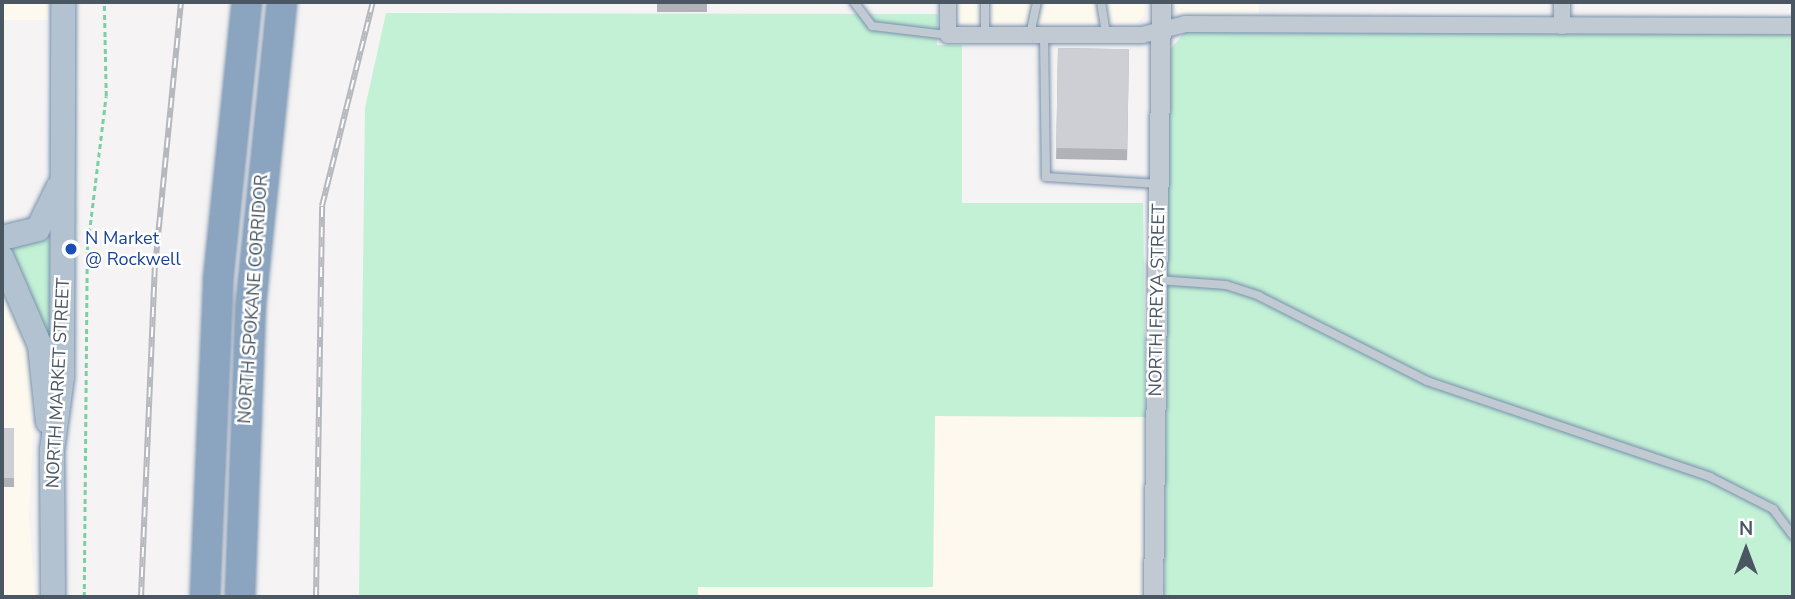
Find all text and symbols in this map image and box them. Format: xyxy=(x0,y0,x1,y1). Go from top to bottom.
street label: NORTH SPOKANE CORRIDOR xyxy=(234,174,272,424)
street label: NORTH FREYA STREET xyxy=(1145,203,1169,397)
place label: N Market @ Rockwell xyxy=(85,228,181,270)
marker: N Market @ Rockwell xyxy=(63,241,79,257)
street label: NORTH MARKET STREET xyxy=(42,277,74,489)
north arrow xyxy=(1711,515,1781,585)
text: N xyxy=(1739,516,1753,542)

